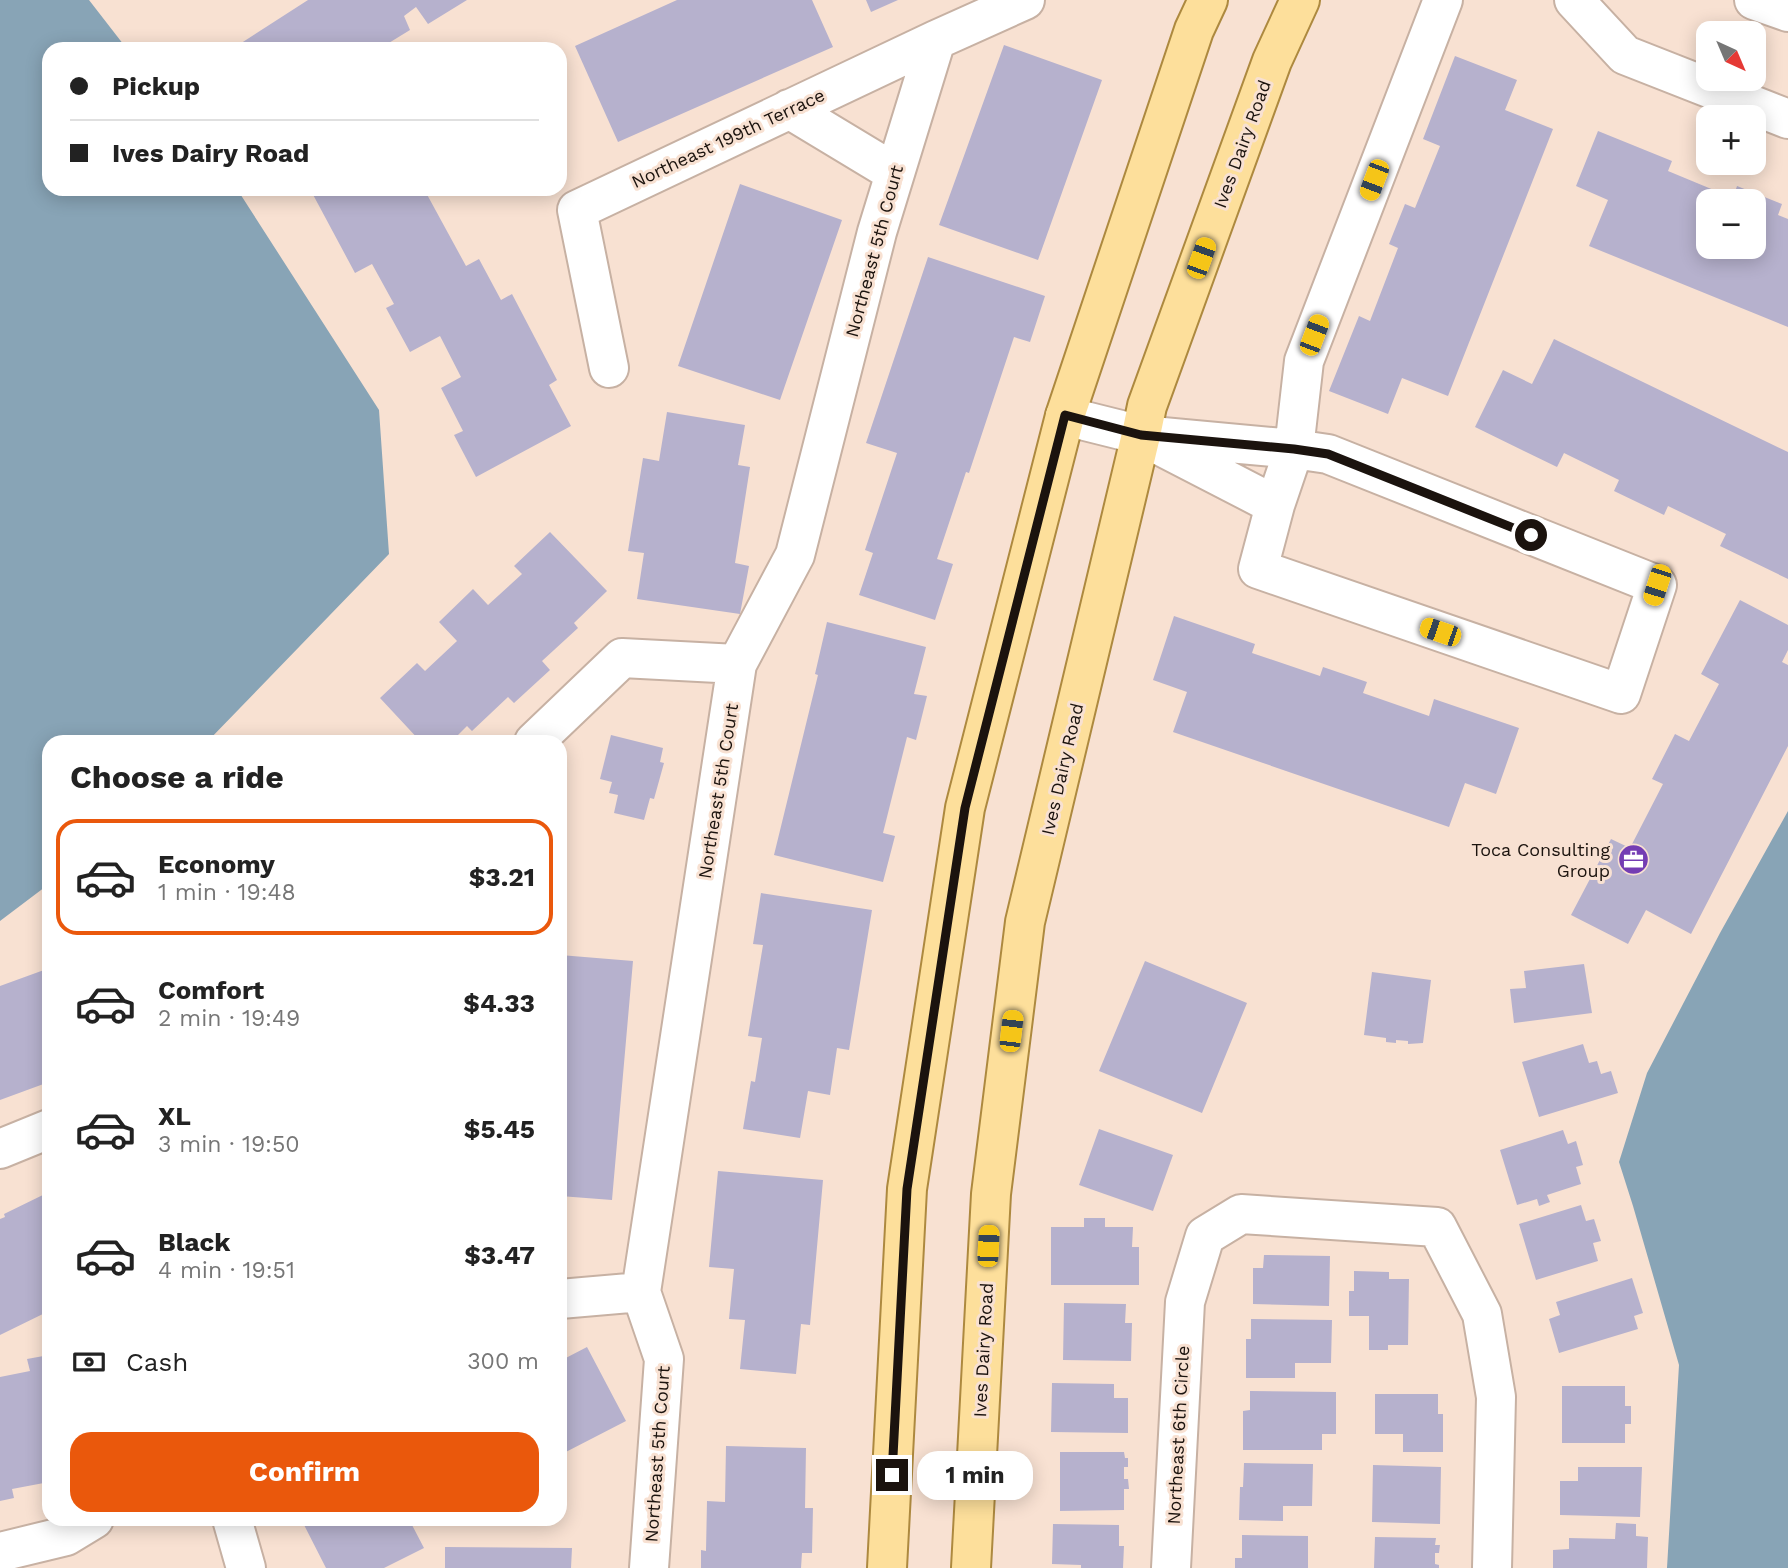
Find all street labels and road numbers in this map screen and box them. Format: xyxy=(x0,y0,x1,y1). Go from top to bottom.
street label: Ives Dairy Road xyxy=(1209,77,1275,211)
street label: Northeast 199th Terrace xyxy=(628,84,828,192)
street label: Northeast 5th Court xyxy=(841,162,907,339)
street label: Ives Dairy Road xyxy=(1037,701,1087,837)
street label: Northeast 5th Court xyxy=(694,702,742,880)
street label: Ives Dairy Road xyxy=(969,1282,997,1418)
street label: Northeast 6th Circle xyxy=(1163,1345,1193,1525)
street label: Northeast 5th Court xyxy=(640,1365,674,1543)

